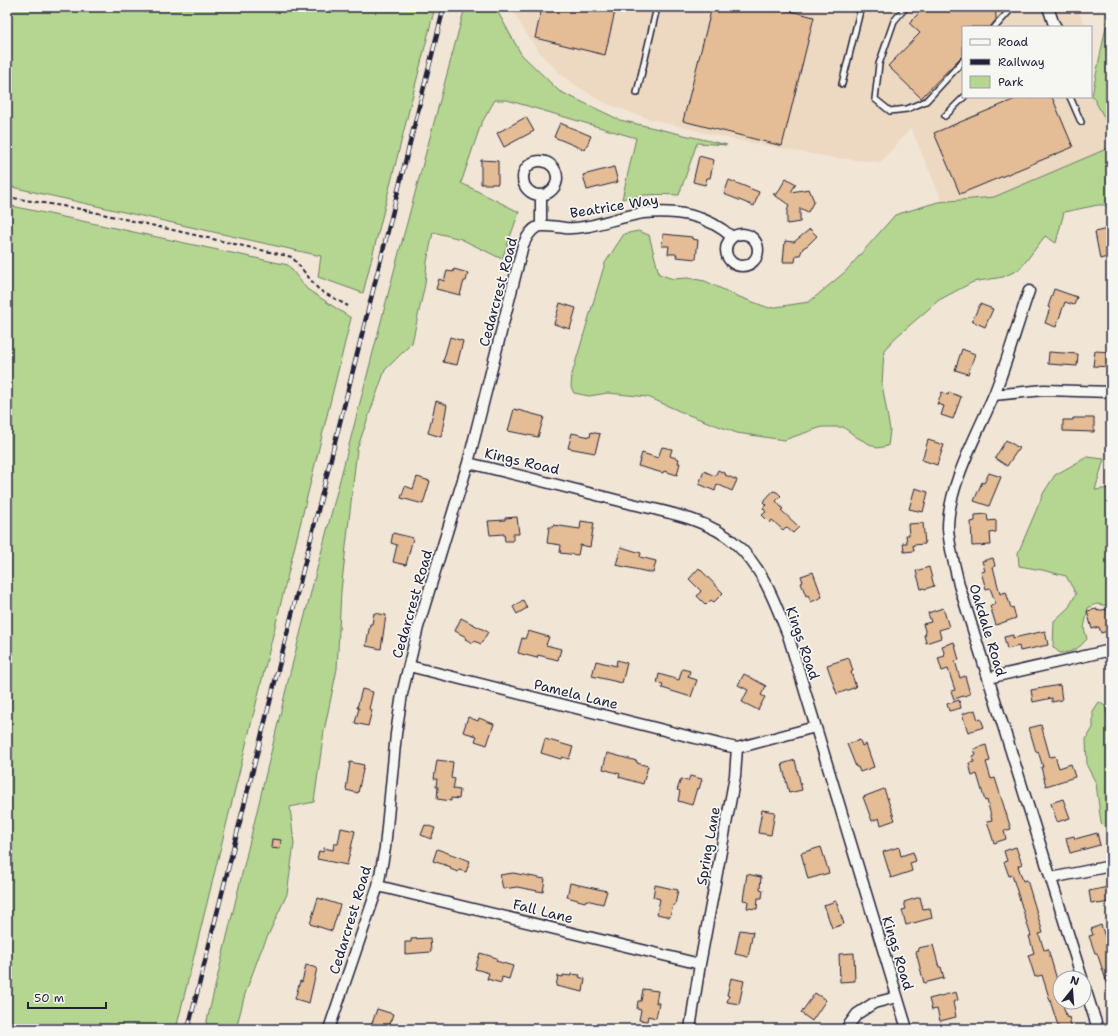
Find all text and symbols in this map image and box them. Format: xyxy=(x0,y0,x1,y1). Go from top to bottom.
legend xyxy=(962,26,1092,98)
text: Road xyxy=(998,34,1029,50)
text: Railway xyxy=(998,54,1045,70)
text: Park xyxy=(998,74,1024,90)
street label: Beatrice Way xyxy=(569,190,659,222)
street label: Cedarcrest Road xyxy=(475,235,521,349)
street label: Kings Road xyxy=(483,444,561,478)
street label: Cedarcrest Road xyxy=(388,547,436,660)
street label: Oakdale Road xyxy=(965,582,1011,679)
street label: Kings Road xyxy=(782,604,824,682)
street label: Pamela Lane xyxy=(532,675,620,713)
street label: Spring Lane xyxy=(692,805,724,887)
street label: Cedarcrest Road xyxy=(325,864,375,976)
street label: Fall Lane xyxy=(511,895,575,927)
street label: Kings Road xyxy=(878,914,918,992)
north arrow xyxy=(1052,970,1092,1010)
text: N xyxy=(1068,972,1081,989)
scale bar xyxy=(28,984,106,1010)
text: 50 m xyxy=(34,990,64,1006)

